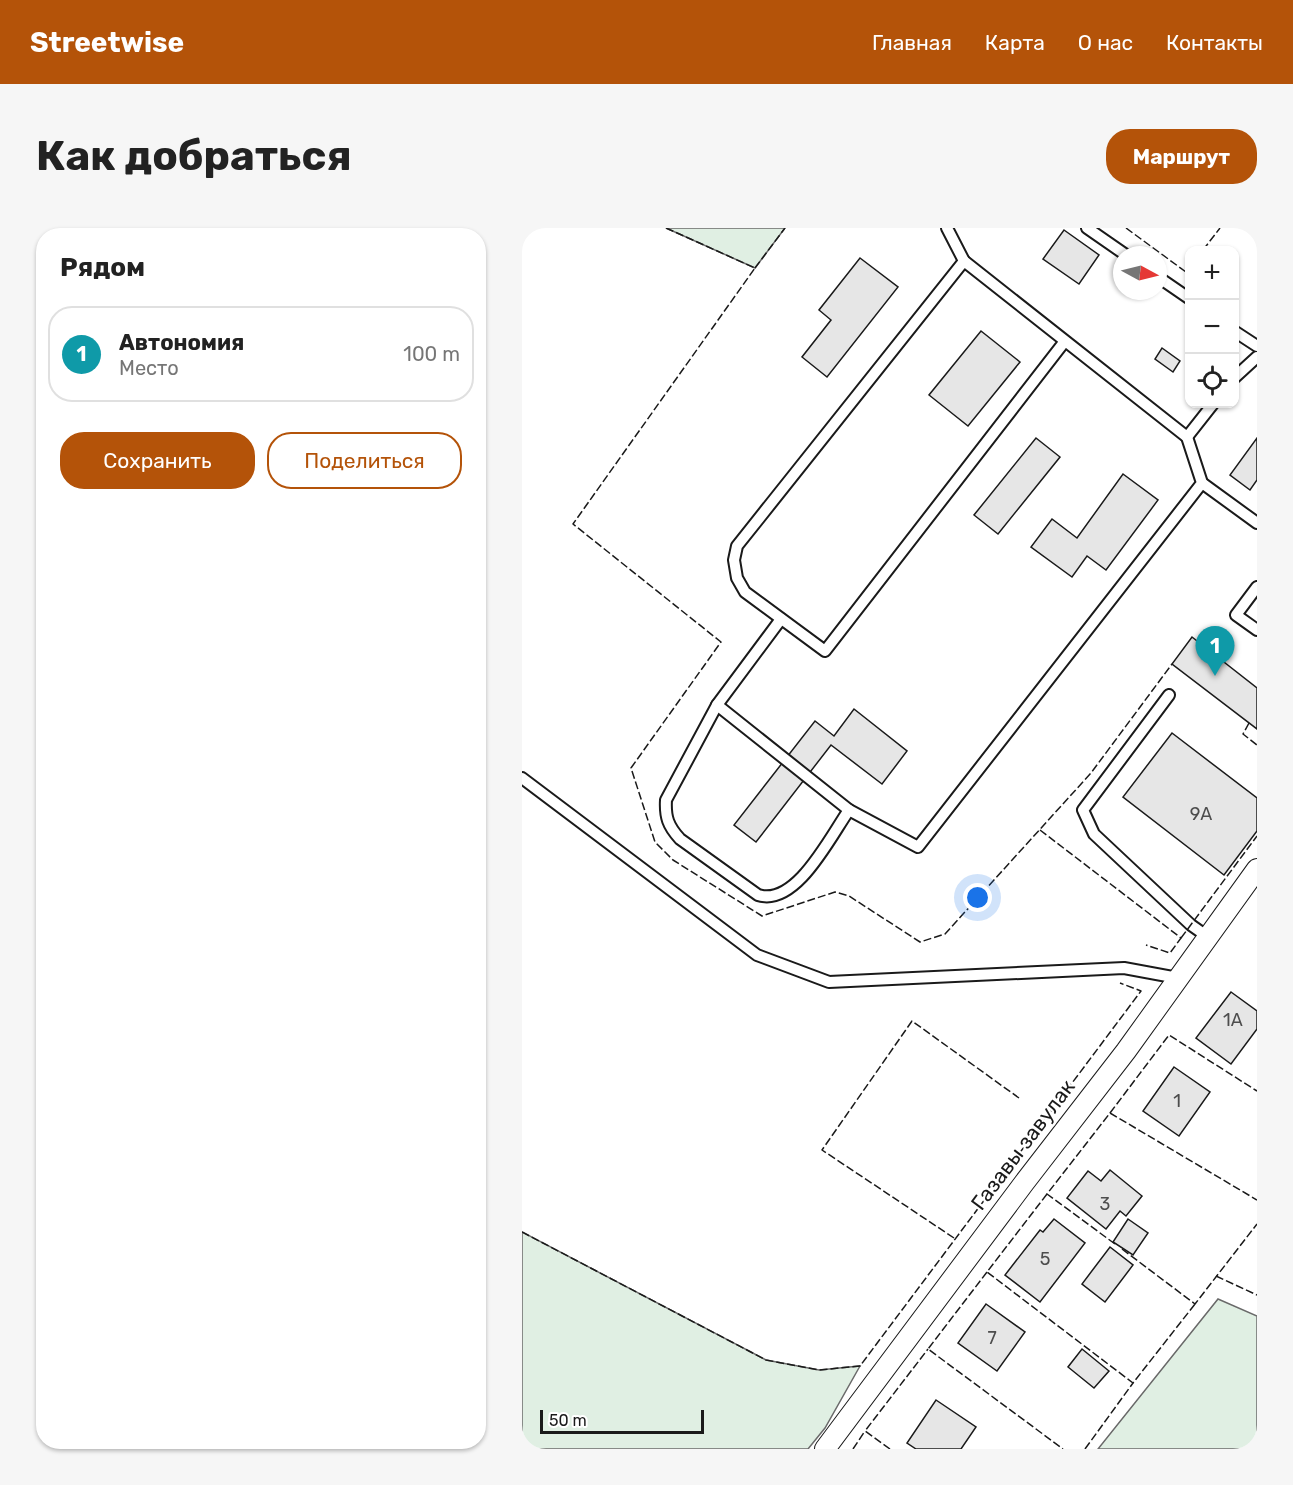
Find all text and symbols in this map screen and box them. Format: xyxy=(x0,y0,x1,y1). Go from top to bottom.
text: Streetwise xyxy=(30,26,184,59)
text: Главная xyxy=(872,30,952,55)
text: Карта xyxy=(985,30,1045,55)
text: О нас xyxy=(1078,30,1133,55)
text: Контакты xyxy=(1166,30,1263,55)
button: Маршрут xyxy=(1106,129,1257,184)
text: Как добраться xyxy=(36,131,352,181)
north arrow xyxy=(1113,246,1167,300)
map controls xyxy=(1185,246,1239,408)
button: + xyxy=(1185,246,1239,300)
text: Рядом xyxy=(60,252,145,283)
button: − xyxy=(1185,300,1239,354)
text: Автономия xyxy=(119,329,244,356)
text: 1 xyxy=(77,342,86,366)
text: 100 m xyxy=(403,342,460,366)
button: locate xyxy=(1185,354,1239,408)
text: Место xyxy=(119,356,179,380)
button: Сохранить xyxy=(60,432,255,489)
button: Поделиться xyxy=(267,432,462,489)
pin: 1 xyxy=(1196,626,1234,676)
house number: 9А xyxy=(1190,803,1212,825)
your location xyxy=(963,883,992,912)
house number: 1А xyxy=(1223,1009,1243,1031)
street label: Газавы завулак xyxy=(965,1075,1080,1215)
house number: 1 xyxy=(1173,1090,1181,1112)
house number: 3 xyxy=(1100,1193,1110,1215)
house number: 5 xyxy=(1040,1248,1050,1270)
house number: 7 xyxy=(987,1327,997,1349)
scale bar xyxy=(540,1407,704,1434)
text: 50 m xyxy=(549,1411,587,1430)

